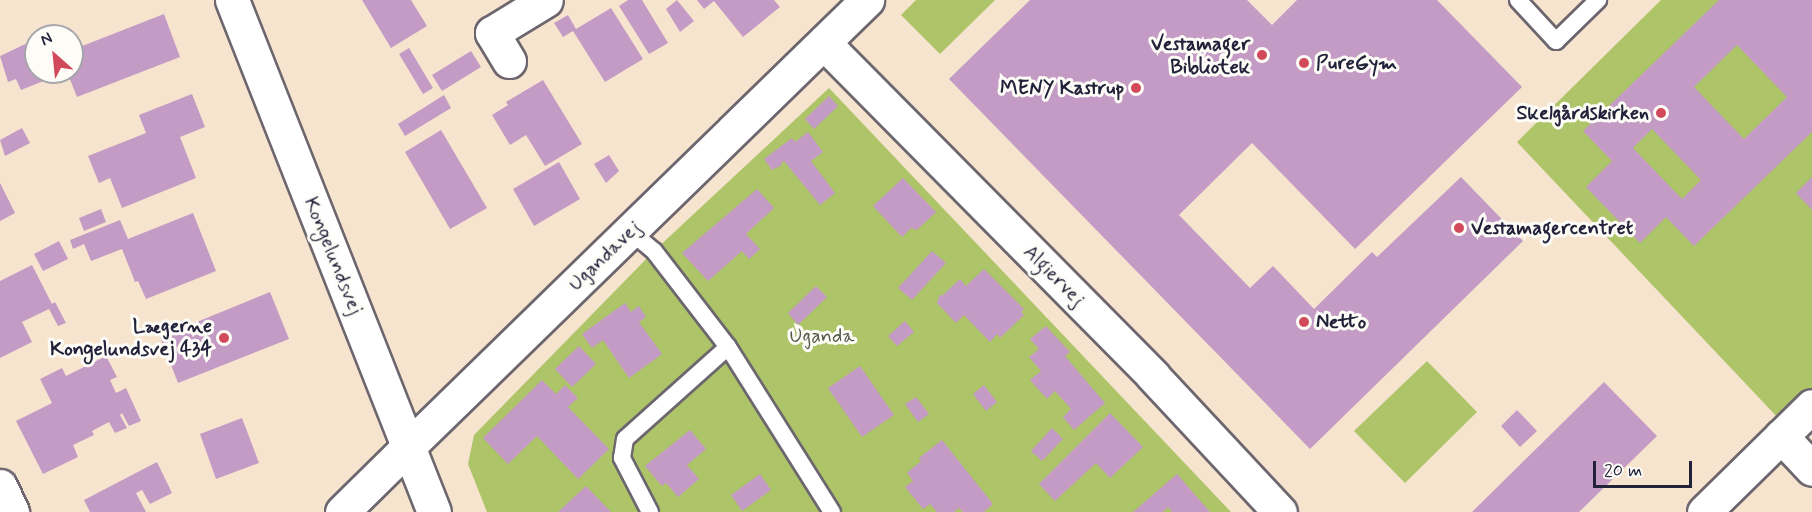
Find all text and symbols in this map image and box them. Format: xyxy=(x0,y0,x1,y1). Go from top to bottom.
north arrow xyxy=(24,24,84,84)
text: N xyxy=(37,28,56,51)
place label: Vestamager Bibliotek xyxy=(1151,32,1250,79)
marker: Vestamager Bibliotek xyxy=(1255,48,1269,62)
place label: PureGym xyxy=(1316,51,1397,75)
marker: PureGym xyxy=(1297,56,1311,70)
place label: MENY Kastrup xyxy=(1000,76,1124,100)
marker: MENY Kastrup xyxy=(1129,81,1143,95)
place label: Skelgårdskirken xyxy=(1517,101,1649,125)
marker: Skelgårdskirken xyxy=(1654,106,1668,120)
street label: Kongelundsvej xyxy=(299,194,367,318)
street label: Ugandavej xyxy=(564,216,646,296)
place label: Vestamagercentret xyxy=(1471,216,1633,240)
marker: Vestamagercentret xyxy=(1452,221,1466,235)
street label: Algiervej xyxy=(1018,240,1090,312)
place label: Netto xyxy=(1316,310,1366,334)
place label: Lægerne Kongelundsvej 434 xyxy=(50,314,212,361)
marker: Netto xyxy=(1297,315,1311,329)
park label: Uganda xyxy=(789,324,855,348)
marker: Lægerne Kongelundsvej 434 xyxy=(217,331,231,345)
scale bar xyxy=(1596,449,1695,487)
text: 20 m xyxy=(1604,459,1642,483)

